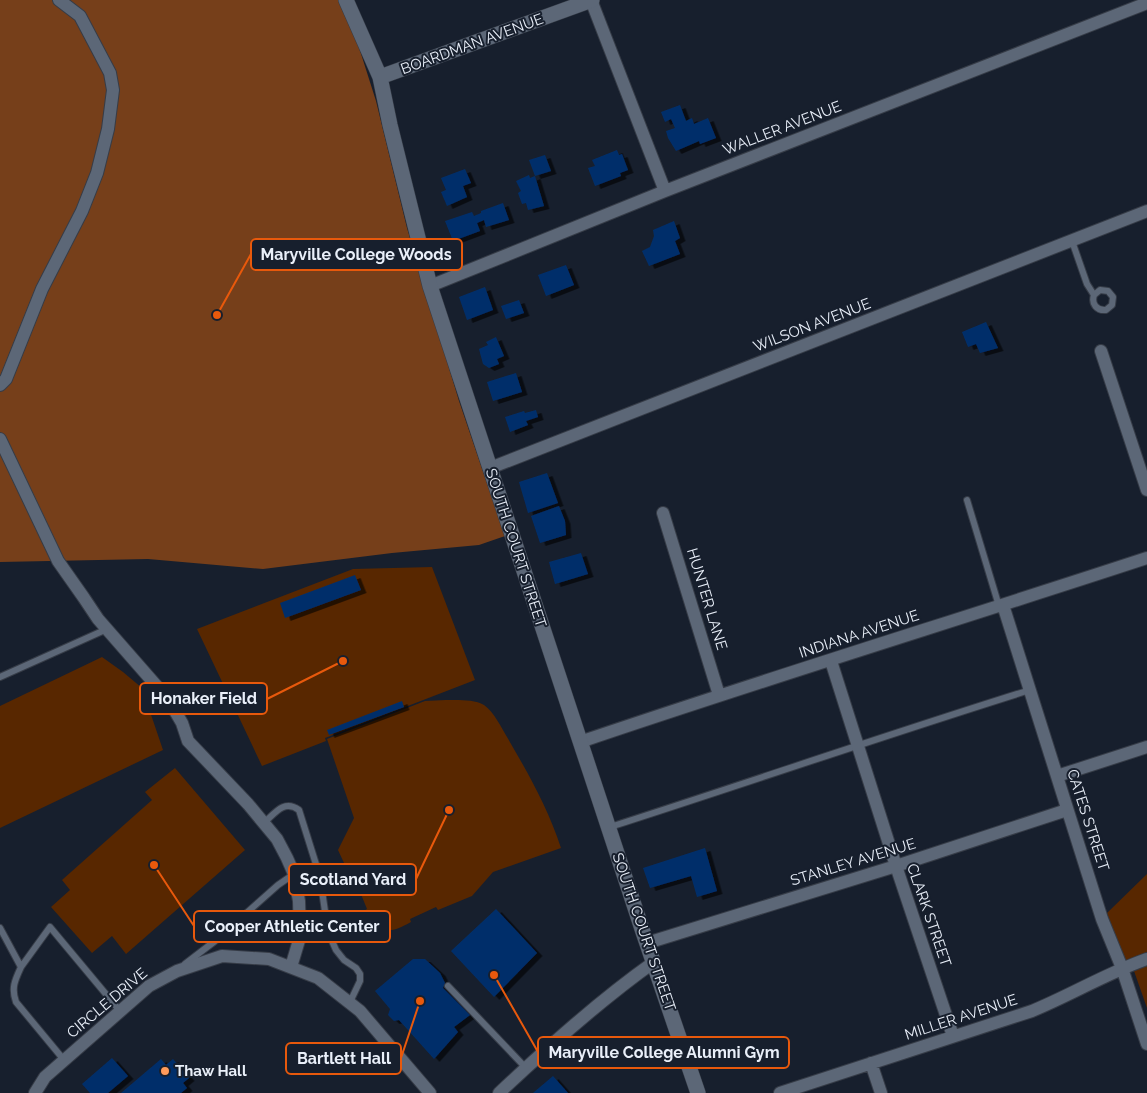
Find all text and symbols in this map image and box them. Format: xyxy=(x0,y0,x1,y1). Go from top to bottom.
street label: BOARDMAN AVENUE xyxy=(398,10,546,78)
street label: WALLER AVENUE xyxy=(720,97,844,159)
callout: Maryville College Woods xyxy=(251,239,462,270)
text: Maryville College Woods xyxy=(260,245,452,264)
street label: WILSON AVENUE xyxy=(751,294,873,356)
street label: SOUTH COURT STREET xyxy=(482,466,550,630)
street label: HUNTER LANE xyxy=(683,546,731,652)
street label: INDIANA AVENUE xyxy=(797,606,921,662)
callout: Honaker Field xyxy=(140,683,267,714)
text: Honaker Field xyxy=(151,689,257,708)
street label: CATES STREET xyxy=(1063,767,1113,873)
street label: STANLEY AVENUE xyxy=(788,834,918,890)
street label: SOUTH COURT STREET xyxy=(608,851,680,1013)
street label: CLARK STREET xyxy=(903,861,955,969)
callout: Scotland Yard xyxy=(289,864,416,895)
text: Scotland Yard xyxy=(300,870,406,889)
callout: Cooper Athletic Center xyxy=(194,911,390,942)
text: Cooper Athletic Center xyxy=(204,917,380,936)
street label: CIRCLE DRIVE xyxy=(63,964,151,1042)
street label: MILLER AVENUE xyxy=(902,990,1020,1044)
callout: Maryville College Alumni Gym xyxy=(538,1037,789,1068)
callout: Bartlett Hall xyxy=(286,1043,401,1074)
text: Maryville College Alumni Gym xyxy=(548,1043,780,1062)
text: Bartlett Hall xyxy=(297,1049,392,1068)
place label: Thaw Hall xyxy=(175,1062,247,1080)
marker: Thaw Hall xyxy=(159,1065,171,1077)

